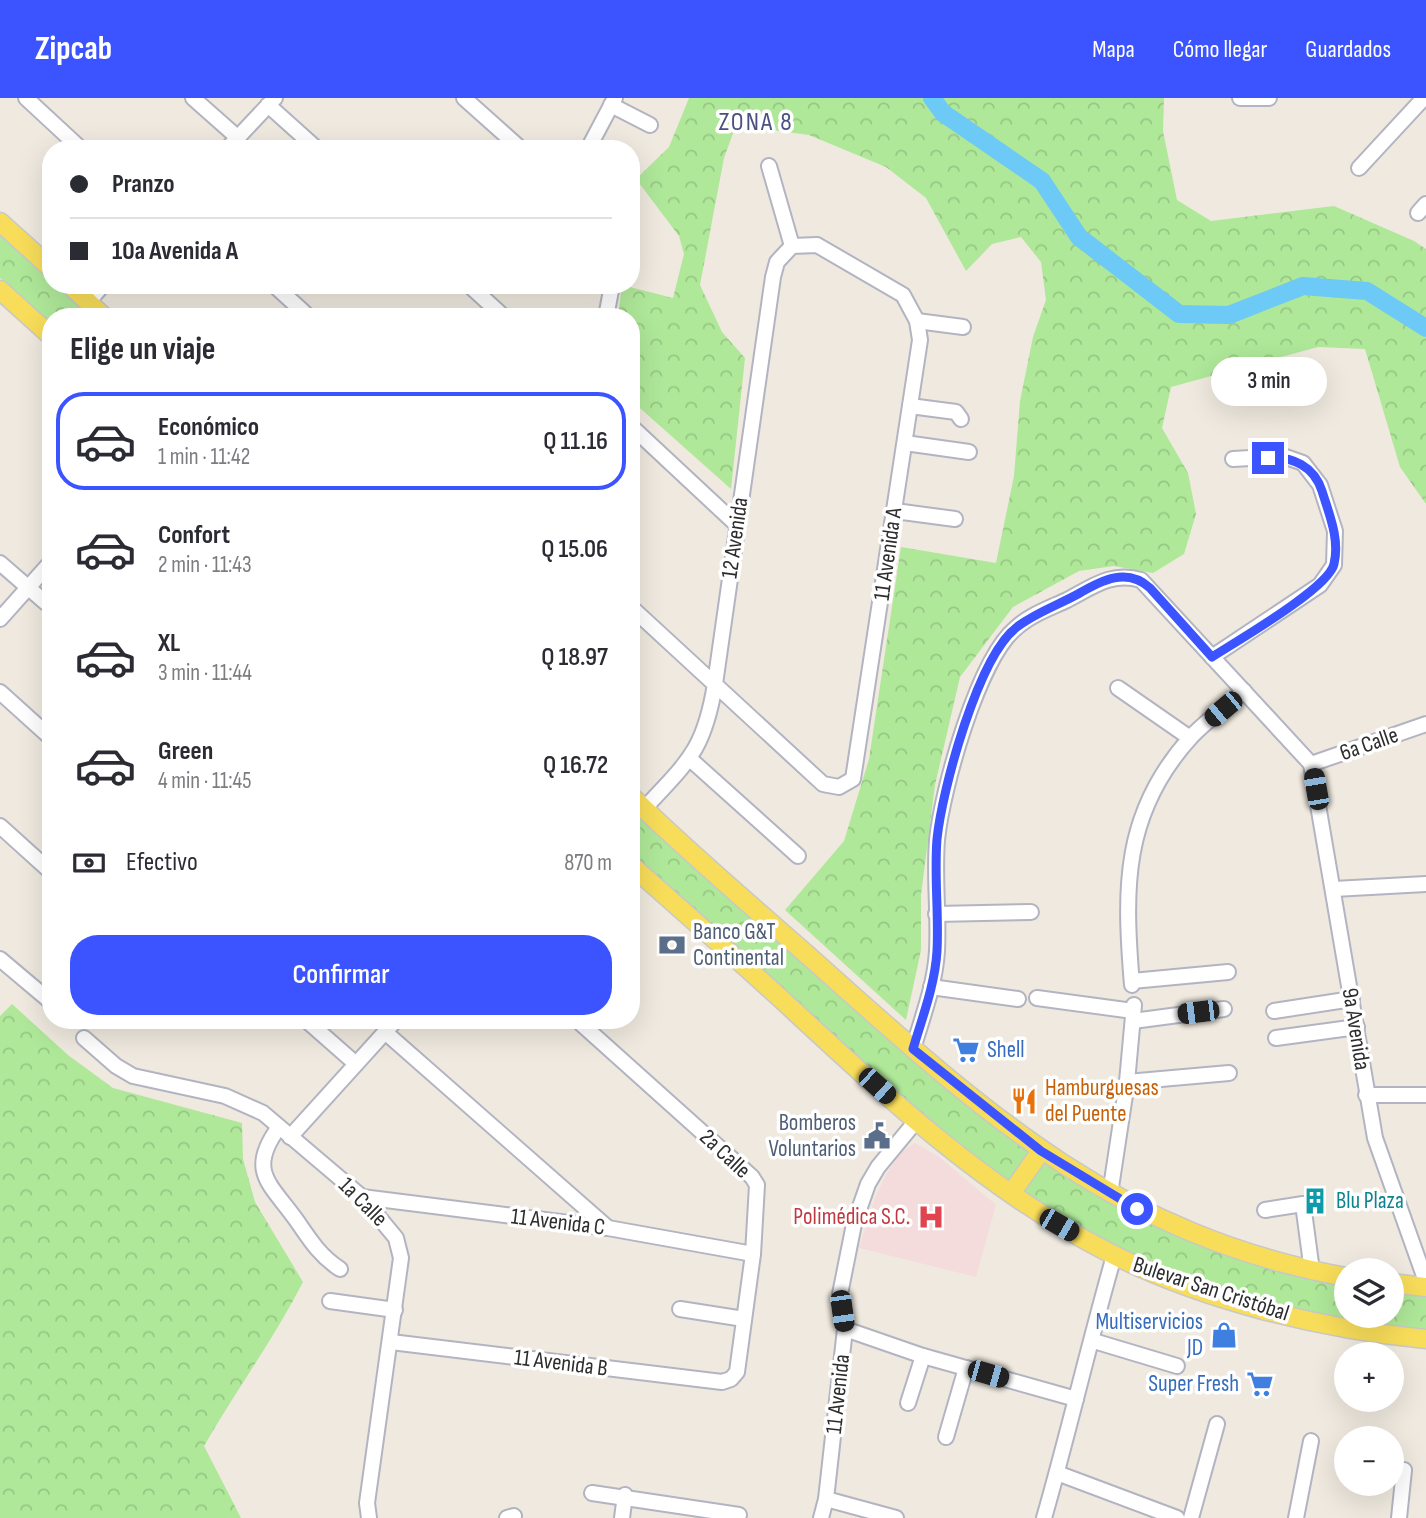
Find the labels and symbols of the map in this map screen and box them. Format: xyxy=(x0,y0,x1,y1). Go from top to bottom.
district label: ZONA 8 xyxy=(718,107,794,138)
callout: 3 min xyxy=(1210,356,1326,406)
route end xyxy=(1252,442,1284,474)
street label: 12 Avenida xyxy=(715,496,755,580)
street label: 11 Avenida A xyxy=(868,506,908,602)
car xyxy=(1201,687,1246,731)
street label: 6a Calle xyxy=(1336,721,1402,767)
car xyxy=(1303,766,1330,812)
place label: Banco G&T Continental xyxy=(693,918,784,972)
bank icon: Banco G&T Continental xyxy=(657,930,687,960)
street label: 9a Avenida xyxy=(1336,986,1376,1072)
car xyxy=(1176,999,1221,1025)
supermarket icon: Shell xyxy=(951,1035,981,1065)
place label: Shell xyxy=(987,1036,1025,1064)
car xyxy=(855,1064,900,1108)
place label: Hamburguesas del Puente xyxy=(1045,1074,1159,1128)
restaurant icon: Hamburguesas del Puente xyxy=(1009,1086,1039,1116)
place label: Bomberos Voluntarios xyxy=(768,1109,856,1163)
public building icon: Bomberos Voluntarios xyxy=(862,1121,892,1151)
street label: 2a Calle xyxy=(694,1123,756,1185)
street label: 1a Calle xyxy=(333,1172,393,1232)
building icon: Blu Plaza xyxy=(1300,1186,1330,1216)
place label: Blu Plaza xyxy=(1336,1187,1404,1215)
route start xyxy=(1121,1193,1153,1225)
street label: 11 Avenida C xyxy=(509,1202,607,1242)
hospital icon: Polimédica S.C. xyxy=(916,1202,946,1232)
place label: Polimédica S.C. xyxy=(793,1203,910,1231)
car xyxy=(1036,1205,1083,1245)
street label: Bulevar San Cristóbal xyxy=(1129,1251,1293,1327)
car xyxy=(829,1289,856,1333)
place label: Multiservicios JD xyxy=(1095,1308,1203,1362)
shop icon: Multiservicios JD xyxy=(1209,1320,1239,1350)
street label: 11 Avenida B xyxy=(513,1343,609,1383)
street label: 11 Avenida xyxy=(820,1353,856,1435)
car xyxy=(965,1358,1012,1390)
supermarket icon: Super Fresh xyxy=(1245,1369,1275,1399)
place label: Super Fresh xyxy=(1148,1370,1239,1398)

